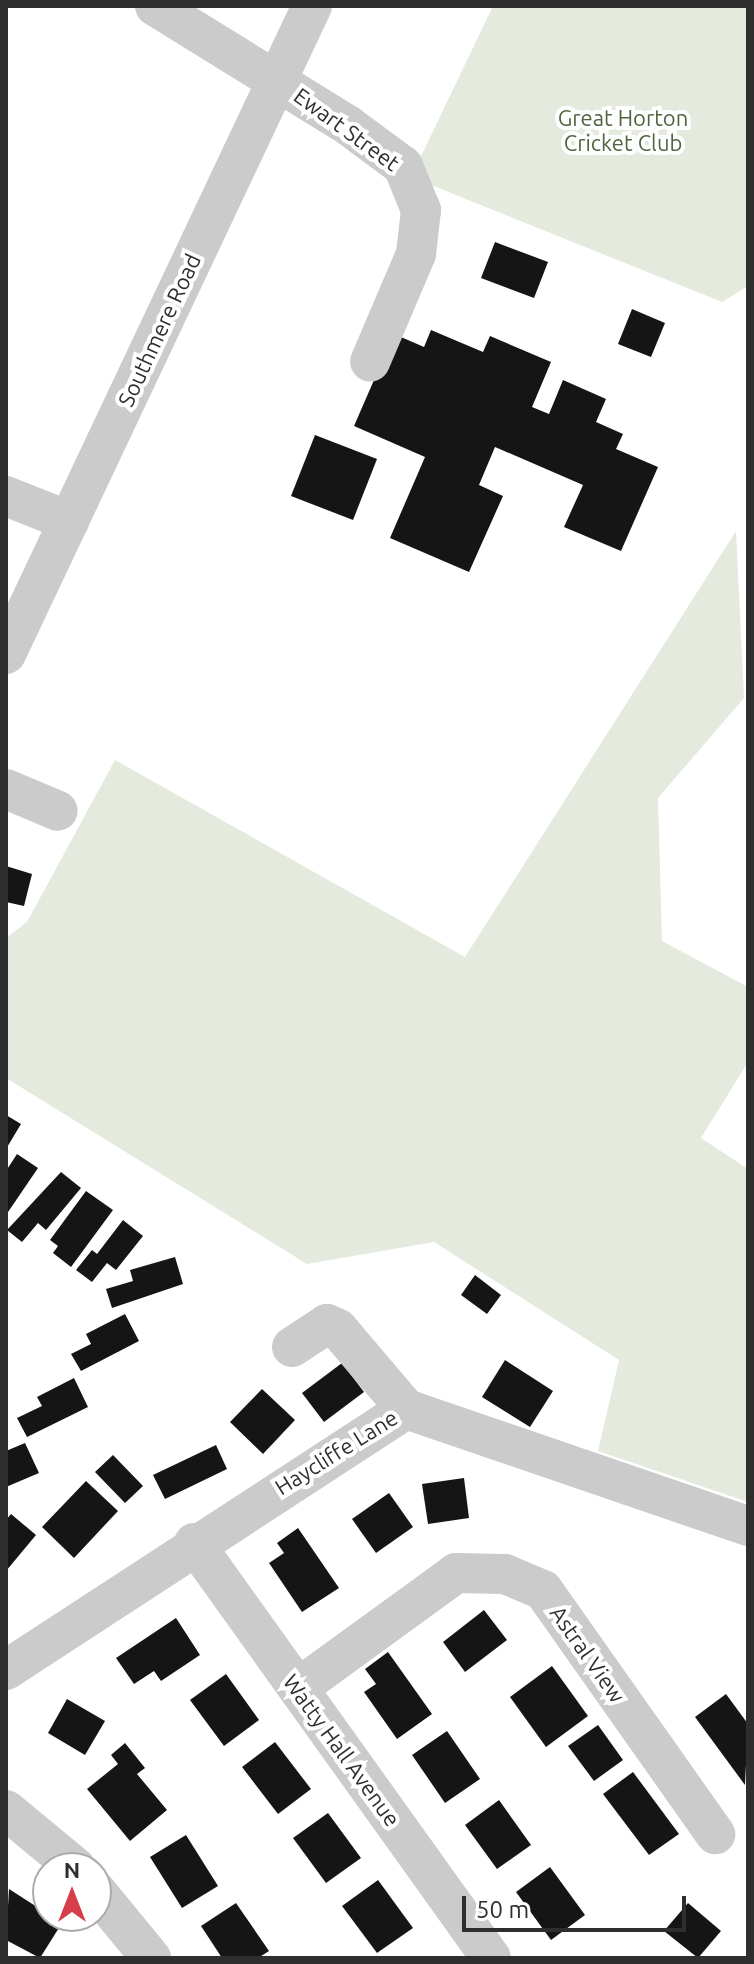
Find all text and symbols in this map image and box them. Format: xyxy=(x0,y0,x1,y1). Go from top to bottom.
street label: Ewart Street xyxy=(289,82,405,176)
park label: Great Horton Cricket Club xyxy=(558,104,688,156)
street label: Southmere Road xyxy=(112,249,206,411)
street label: Haycliffe Lane xyxy=(270,1404,402,1500)
street label: Astral View xyxy=(545,1600,631,1708)
street label: Watty Hall Avenue xyxy=(278,1669,406,1831)
north arrow xyxy=(32,1852,112,1932)
text: N xyxy=(64,1857,80,1882)
scale bar xyxy=(466,1880,690,1930)
text: 50 m xyxy=(476,1896,529,1923)

